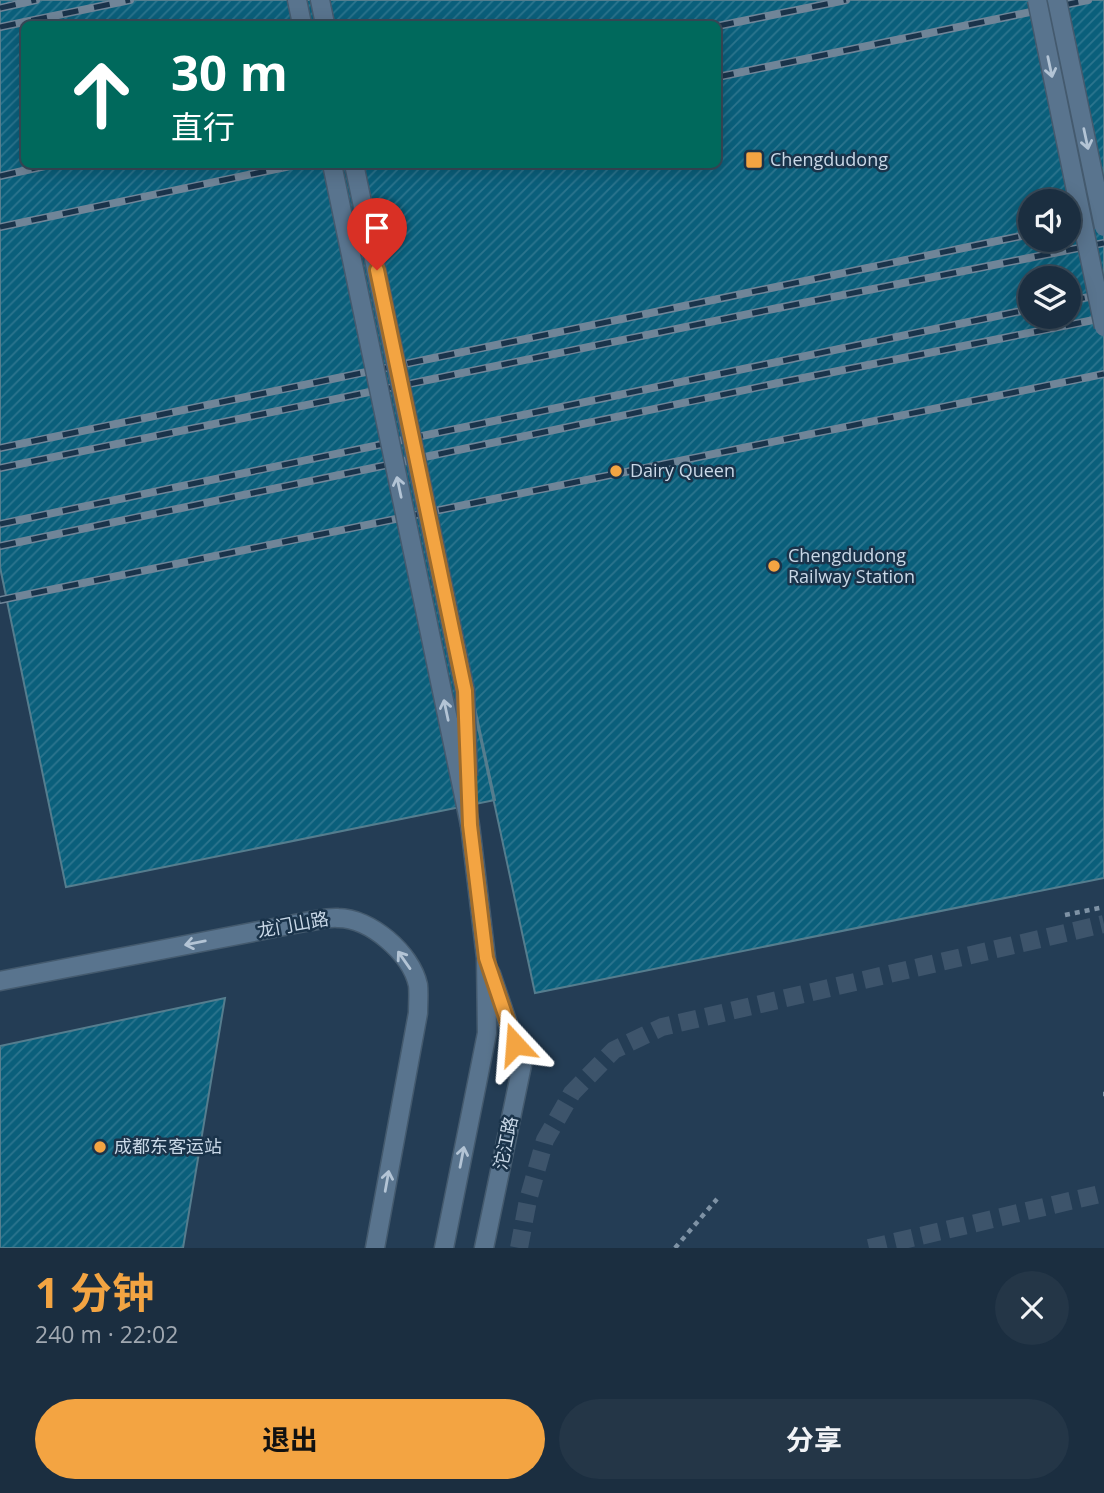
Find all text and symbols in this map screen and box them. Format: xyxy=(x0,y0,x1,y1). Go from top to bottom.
text: 30 m xyxy=(171,39,288,105)
icon: ahead xyxy=(56,49,147,140)
one-way arrow xyxy=(1044,55,1058,78)
text: 直行 xyxy=(171,105,235,148)
one-way arrow xyxy=(1079,127,1093,150)
place label: Chengdudong xyxy=(770,147,888,171)
marker: Chengdudong xyxy=(744,150,764,170)
map controls xyxy=(1018,189,1081,329)
button: sound xyxy=(1018,189,1081,252)
pin xyxy=(347,198,407,270)
icon: arrive xyxy=(358,209,396,247)
button: layers xyxy=(1018,266,1081,329)
place label: Dairy Queen xyxy=(630,458,735,482)
marker: Dairy Queen xyxy=(608,463,624,479)
one-way arrow xyxy=(392,476,406,499)
place label: Chengdudong Railway Station xyxy=(788,543,915,588)
marker: Chengdudong Railway Station xyxy=(766,558,782,574)
one-way arrow xyxy=(438,699,452,722)
street label: 龙门山路 xyxy=(255,906,330,942)
one-way arrow xyxy=(184,937,207,951)
one-way arrow xyxy=(397,951,411,970)
position arrow xyxy=(478,1007,552,1081)
street label: 沱江路 xyxy=(488,1114,522,1172)
place label: 成都东客运站 xyxy=(114,1134,222,1158)
marker: 成都东客运站 xyxy=(92,1139,108,1155)
one-way arrow xyxy=(456,1146,470,1169)
one-way arrow xyxy=(381,1170,394,1193)
text: 1 分钟 xyxy=(35,1263,154,1320)
button: close xyxy=(995,1271,1069,1345)
text: 240 m · 22:02 xyxy=(35,1318,178,1350)
button: 退出 xyxy=(35,1399,545,1479)
button: 分享 xyxy=(559,1399,1069,1479)

